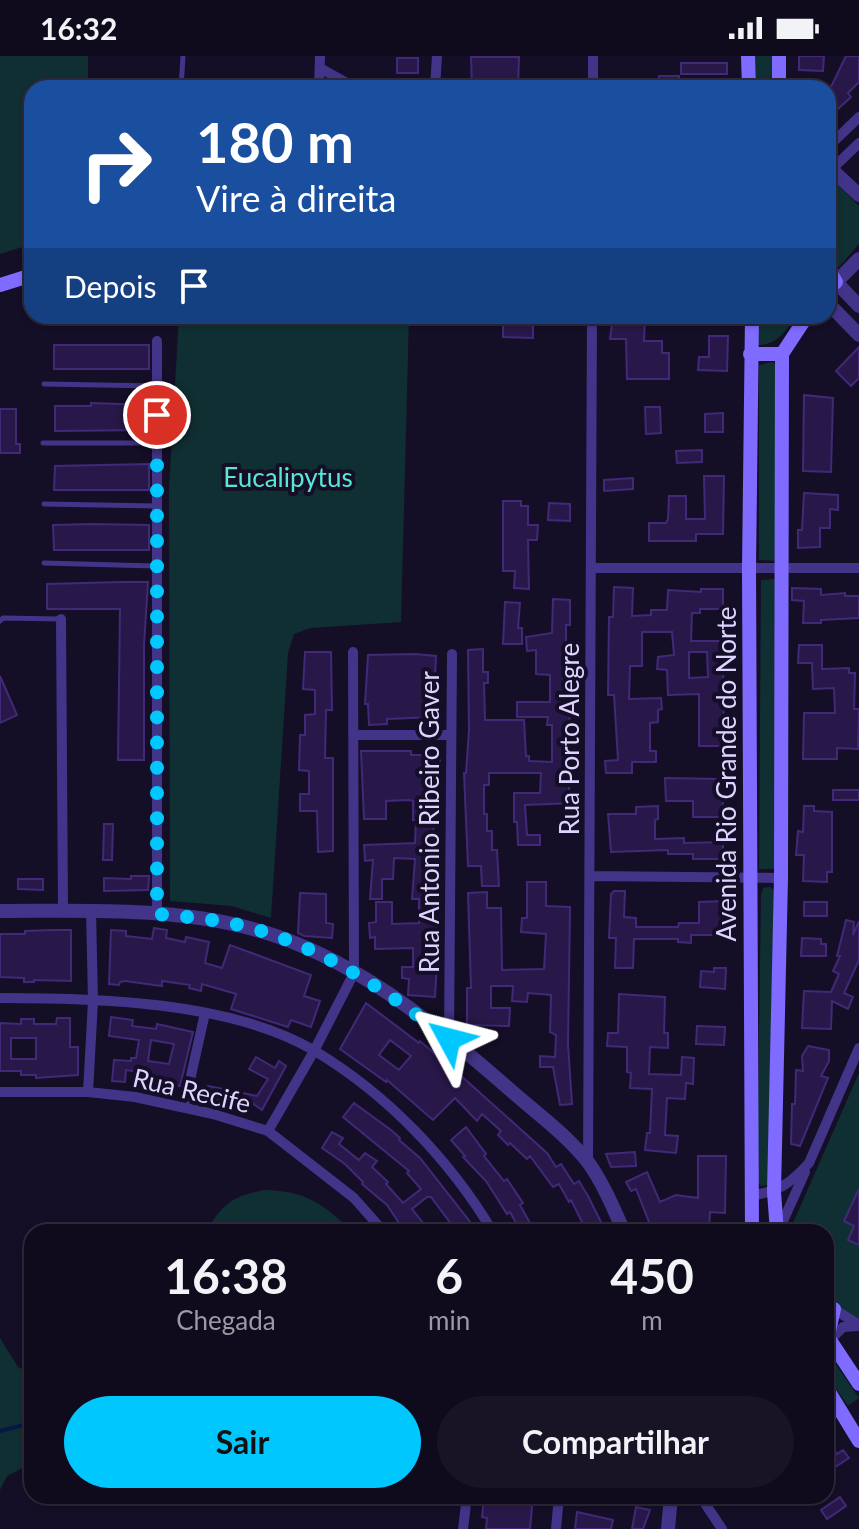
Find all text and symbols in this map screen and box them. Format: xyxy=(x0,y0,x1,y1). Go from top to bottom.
text: 16:32 xyxy=(40,10,117,46)
text: 180 m xyxy=(196,108,354,175)
icon: right xyxy=(64,112,168,216)
text: Vire à direita xyxy=(196,176,396,220)
icon: arrive xyxy=(172,264,216,308)
text: Depois xyxy=(64,268,156,304)
pin xyxy=(123,381,191,449)
icon: arrive xyxy=(135,393,179,437)
park label: Eucalipytus xyxy=(223,461,353,493)
street label: Avenida Rio Grande do Norte xyxy=(710,607,742,941)
street label: Rua Porto Alegre xyxy=(553,643,585,835)
street label: Rua Antonio Ribeiro Gaver xyxy=(413,670,445,973)
position arrow xyxy=(407,997,491,1081)
street label: Rua Recife xyxy=(130,1061,254,1119)
text: 16:38 xyxy=(164,1247,288,1304)
text: 6 xyxy=(435,1247,463,1304)
text: 450 xyxy=(610,1247,694,1304)
text: Chegada xyxy=(176,1304,276,1336)
text: min xyxy=(428,1304,470,1336)
text: m xyxy=(641,1304,663,1336)
button: Sair xyxy=(64,1396,421,1488)
button: Compartilhar xyxy=(437,1396,794,1488)

